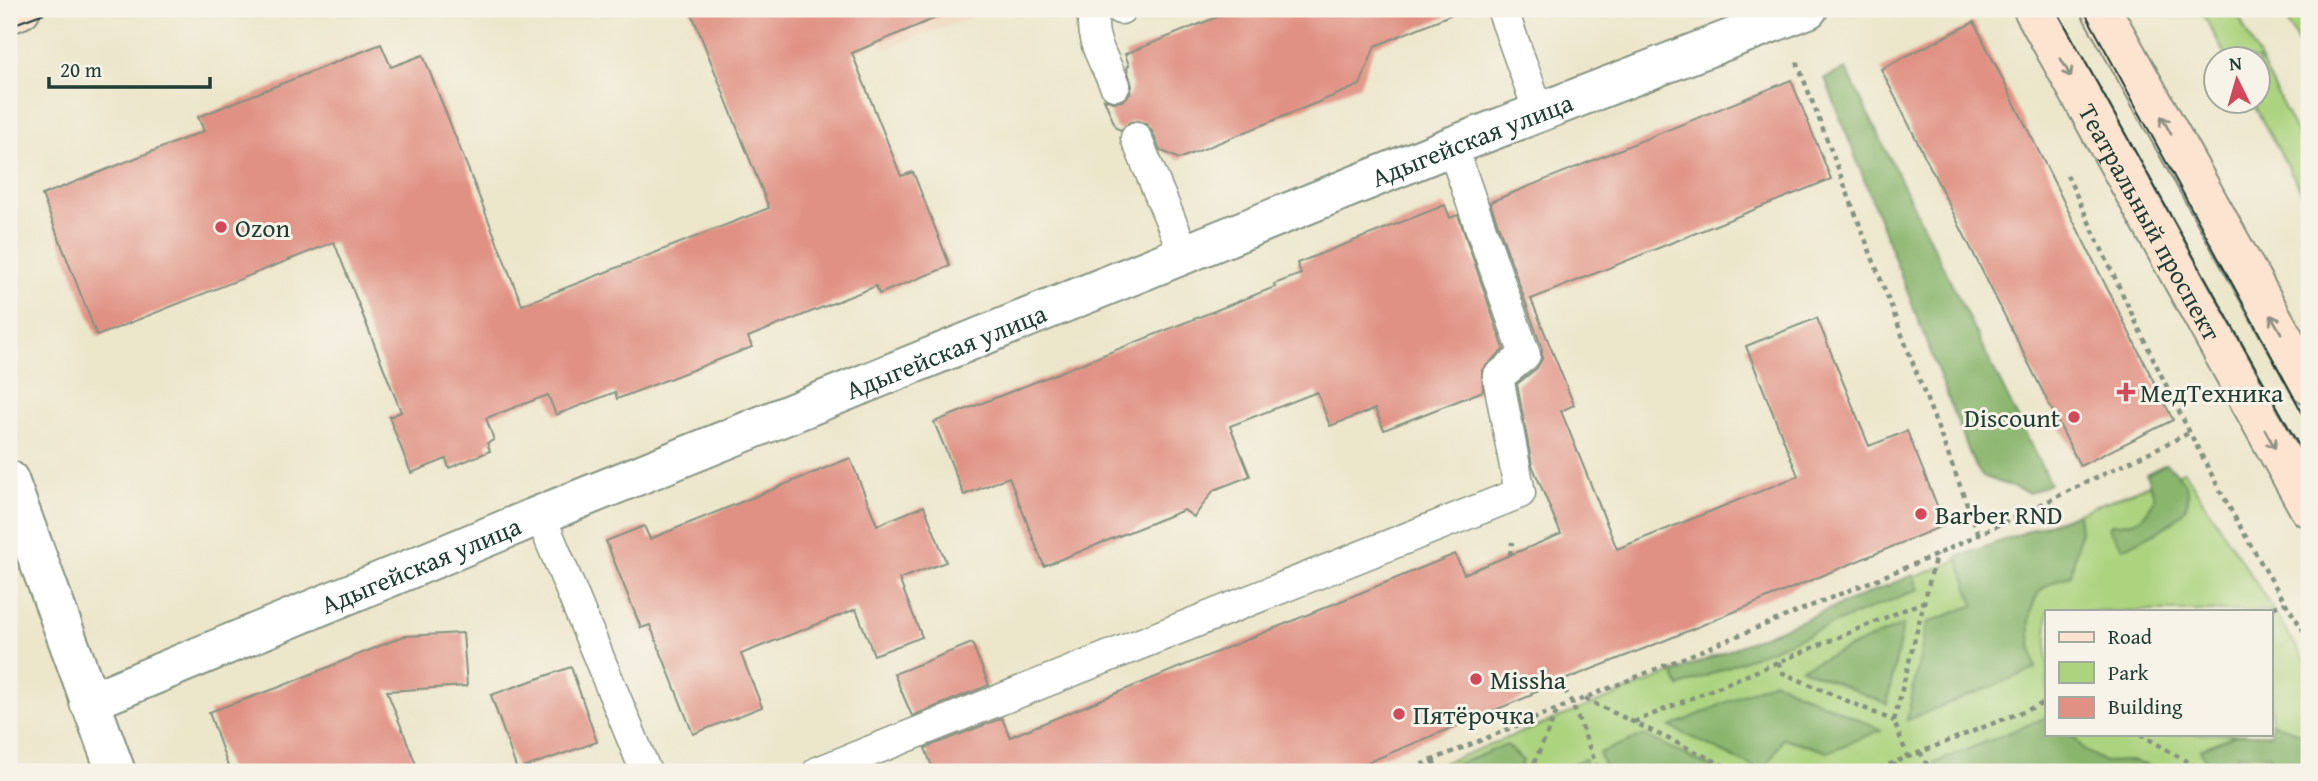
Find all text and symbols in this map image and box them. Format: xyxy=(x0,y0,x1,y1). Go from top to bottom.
scale bar xyxy=(49,46,210,90)
north arrow xyxy=(2202,46,2272,116)
text: N xyxy=(2228,49,2243,78)
text: 20 m xyxy=(60,54,102,85)
one-way arrow xyxy=(2059,58,2073,78)
street label: Адыгейская улица xyxy=(1365,82,1579,196)
street label: Театральный проспект xyxy=(2069,96,2232,348)
one-way arrow xyxy=(2159,116,2173,136)
place label: Ozon xyxy=(235,208,290,247)
marker: Ozon xyxy=(213,219,229,235)
street label: Адыгейская улица xyxy=(840,292,1053,409)
one-way arrow xyxy=(2269,315,2283,335)
place label: МедТехника xyxy=(2140,373,2284,412)
marker: МедТехника xyxy=(2118,384,2134,400)
place label: Discount xyxy=(1964,398,2060,437)
marker: Discount xyxy=(2066,409,2082,425)
one-way arrow xyxy=(2264,428,2277,449)
place label: Barber RND xyxy=(1935,495,2063,534)
street label: Адыгейская улица xyxy=(315,505,527,623)
marker: Barber RND xyxy=(1913,506,1929,522)
legend xyxy=(2045,610,2272,736)
text: Road xyxy=(2108,621,2153,652)
text: Park xyxy=(2108,657,2149,688)
place label: Missha xyxy=(1490,660,1567,699)
marker: Missha xyxy=(1468,671,1484,687)
text: Building xyxy=(2108,691,2183,722)
place label: Пятёрочка xyxy=(1413,695,1535,734)
marker: Пятёрочка xyxy=(1391,706,1407,722)

